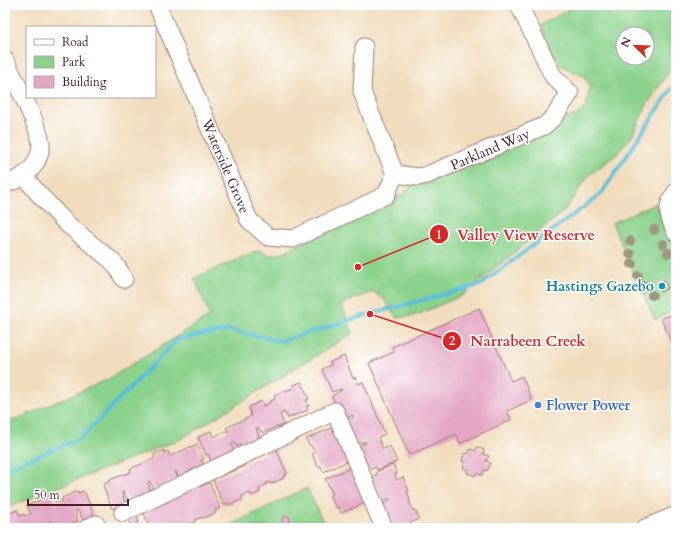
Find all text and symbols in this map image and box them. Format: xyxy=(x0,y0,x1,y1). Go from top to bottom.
legend xyxy=(26,26,156,98)
north arrow xyxy=(615,26,655,66)
text: Road xyxy=(62,34,89,50)
text: N xyxy=(617,35,635,50)
text: Park xyxy=(62,54,86,70)
text: Building xyxy=(62,74,107,90)
street label: Waterside Grove xyxy=(197,115,254,216)
street label: Parkland Way xyxy=(448,124,533,175)
callout: Valley View Reserve xyxy=(429,221,603,248)
text: Valley View Reserve xyxy=(457,225,595,245)
text: 1 xyxy=(436,227,442,243)
place label: Hastings Gazebo xyxy=(546,277,654,296)
marker: Hastings Gazebo xyxy=(657,281,667,291)
callout: Narrabeen Creek xyxy=(442,328,594,355)
text: Narrabeen Creek xyxy=(470,331,586,351)
text: 2 xyxy=(449,333,455,349)
place label: Flower Power xyxy=(546,396,631,415)
marker: Flower Power xyxy=(533,400,543,410)
scale bar xyxy=(28,481,128,507)
text: 50 m xyxy=(34,487,61,503)

